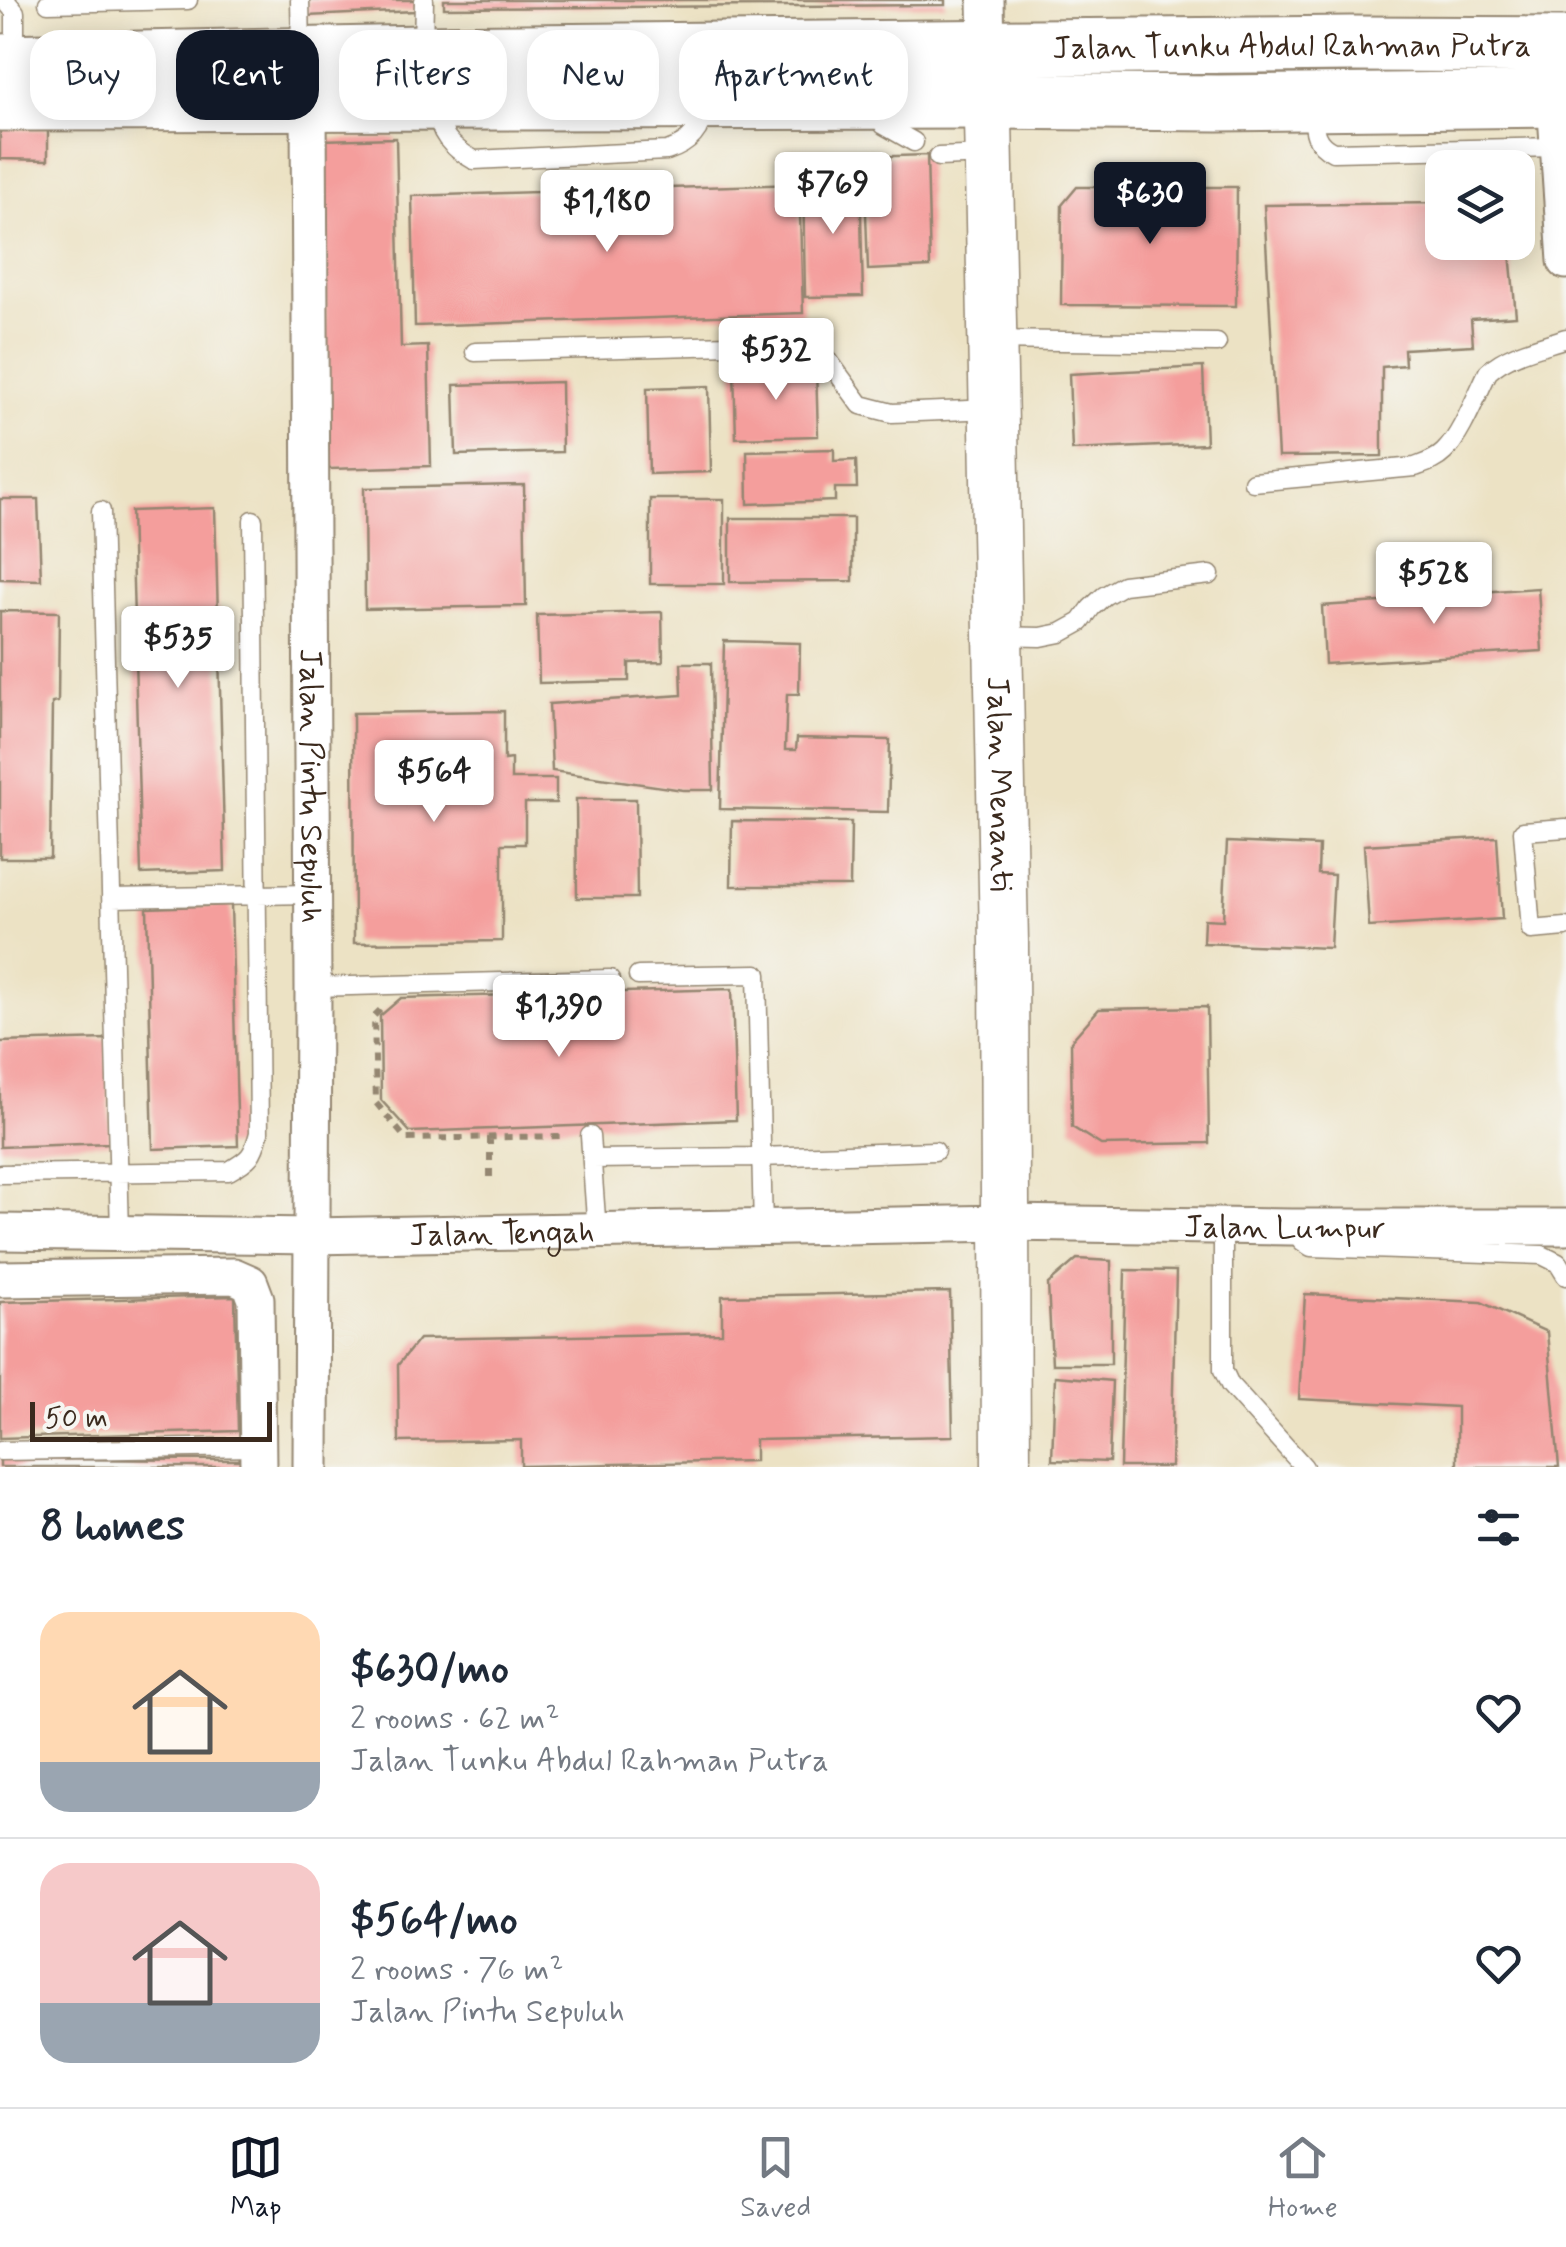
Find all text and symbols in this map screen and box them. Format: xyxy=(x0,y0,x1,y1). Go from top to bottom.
street label: Jalan Tunku Abdul Rahman Putra xyxy=(1052,25,1531,70)
chip: Buy xyxy=(30,30,156,120)
chip: Rent xyxy=(176,30,319,120)
chip: Filters xyxy=(339,30,507,120)
chip: New xyxy=(527,30,659,120)
chip: Apartment xyxy=(679,30,908,120)
map controls xyxy=(1425,150,1535,260)
button: layers xyxy=(1425,150,1535,260)
pin: $769 xyxy=(774,152,892,237)
pin: $630 xyxy=(1091,162,1209,247)
text: $769 xyxy=(797,163,869,205)
pin: $1,180 xyxy=(526,170,688,255)
text: $630 xyxy=(1116,173,1184,215)
text: $1,180 xyxy=(563,181,652,223)
pin: $532 xyxy=(717,318,835,403)
text: $532 xyxy=(741,329,811,371)
pin: $528 xyxy=(1375,542,1493,627)
text: $528 xyxy=(1398,553,1470,595)
pin: $535 xyxy=(119,606,237,691)
text: $535 xyxy=(143,617,213,659)
street label: Jalan Pintu Sepuluh xyxy=(288,648,332,924)
street label: Jalan Menanti xyxy=(976,676,1022,892)
pin: $564 xyxy=(375,740,493,825)
text: $564 xyxy=(397,751,471,793)
pin: $1,390 xyxy=(478,975,640,1060)
text: $1,390 xyxy=(515,986,603,1028)
street label: Jalan Lumpur xyxy=(1184,1207,1386,1250)
street label: Jalan Tengah xyxy=(409,1212,595,1257)
scale bar xyxy=(30,1397,272,1442)
text: 50 m xyxy=(45,1401,108,1438)
text: 8 homes xyxy=(40,1500,185,1555)
icon: filters xyxy=(1471,1500,1526,1555)
text: $630/mo xyxy=(350,1643,509,1698)
icon: home xyxy=(120,1652,240,1772)
icon: heart xyxy=(1471,1685,1526,1740)
text: 2 rooms · 62 m² xyxy=(350,1698,559,1740)
text: Jalan Tunku Abdul Rahman Putra xyxy=(350,1740,829,1782)
text: $564/mo xyxy=(350,1894,518,1949)
icon: home xyxy=(120,1903,240,2023)
icon: heart xyxy=(1471,1936,1526,1991)
text: 2 rooms · 76 m² xyxy=(350,1949,563,1991)
text: Jalan Pintu Sepuluh xyxy=(350,1991,625,2033)
tab: Map xyxy=(228,2130,283,2227)
tab: Saved xyxy=(740,2130,811,2227)
tab: Home xyxy=(1268,2130,1338,2227)

